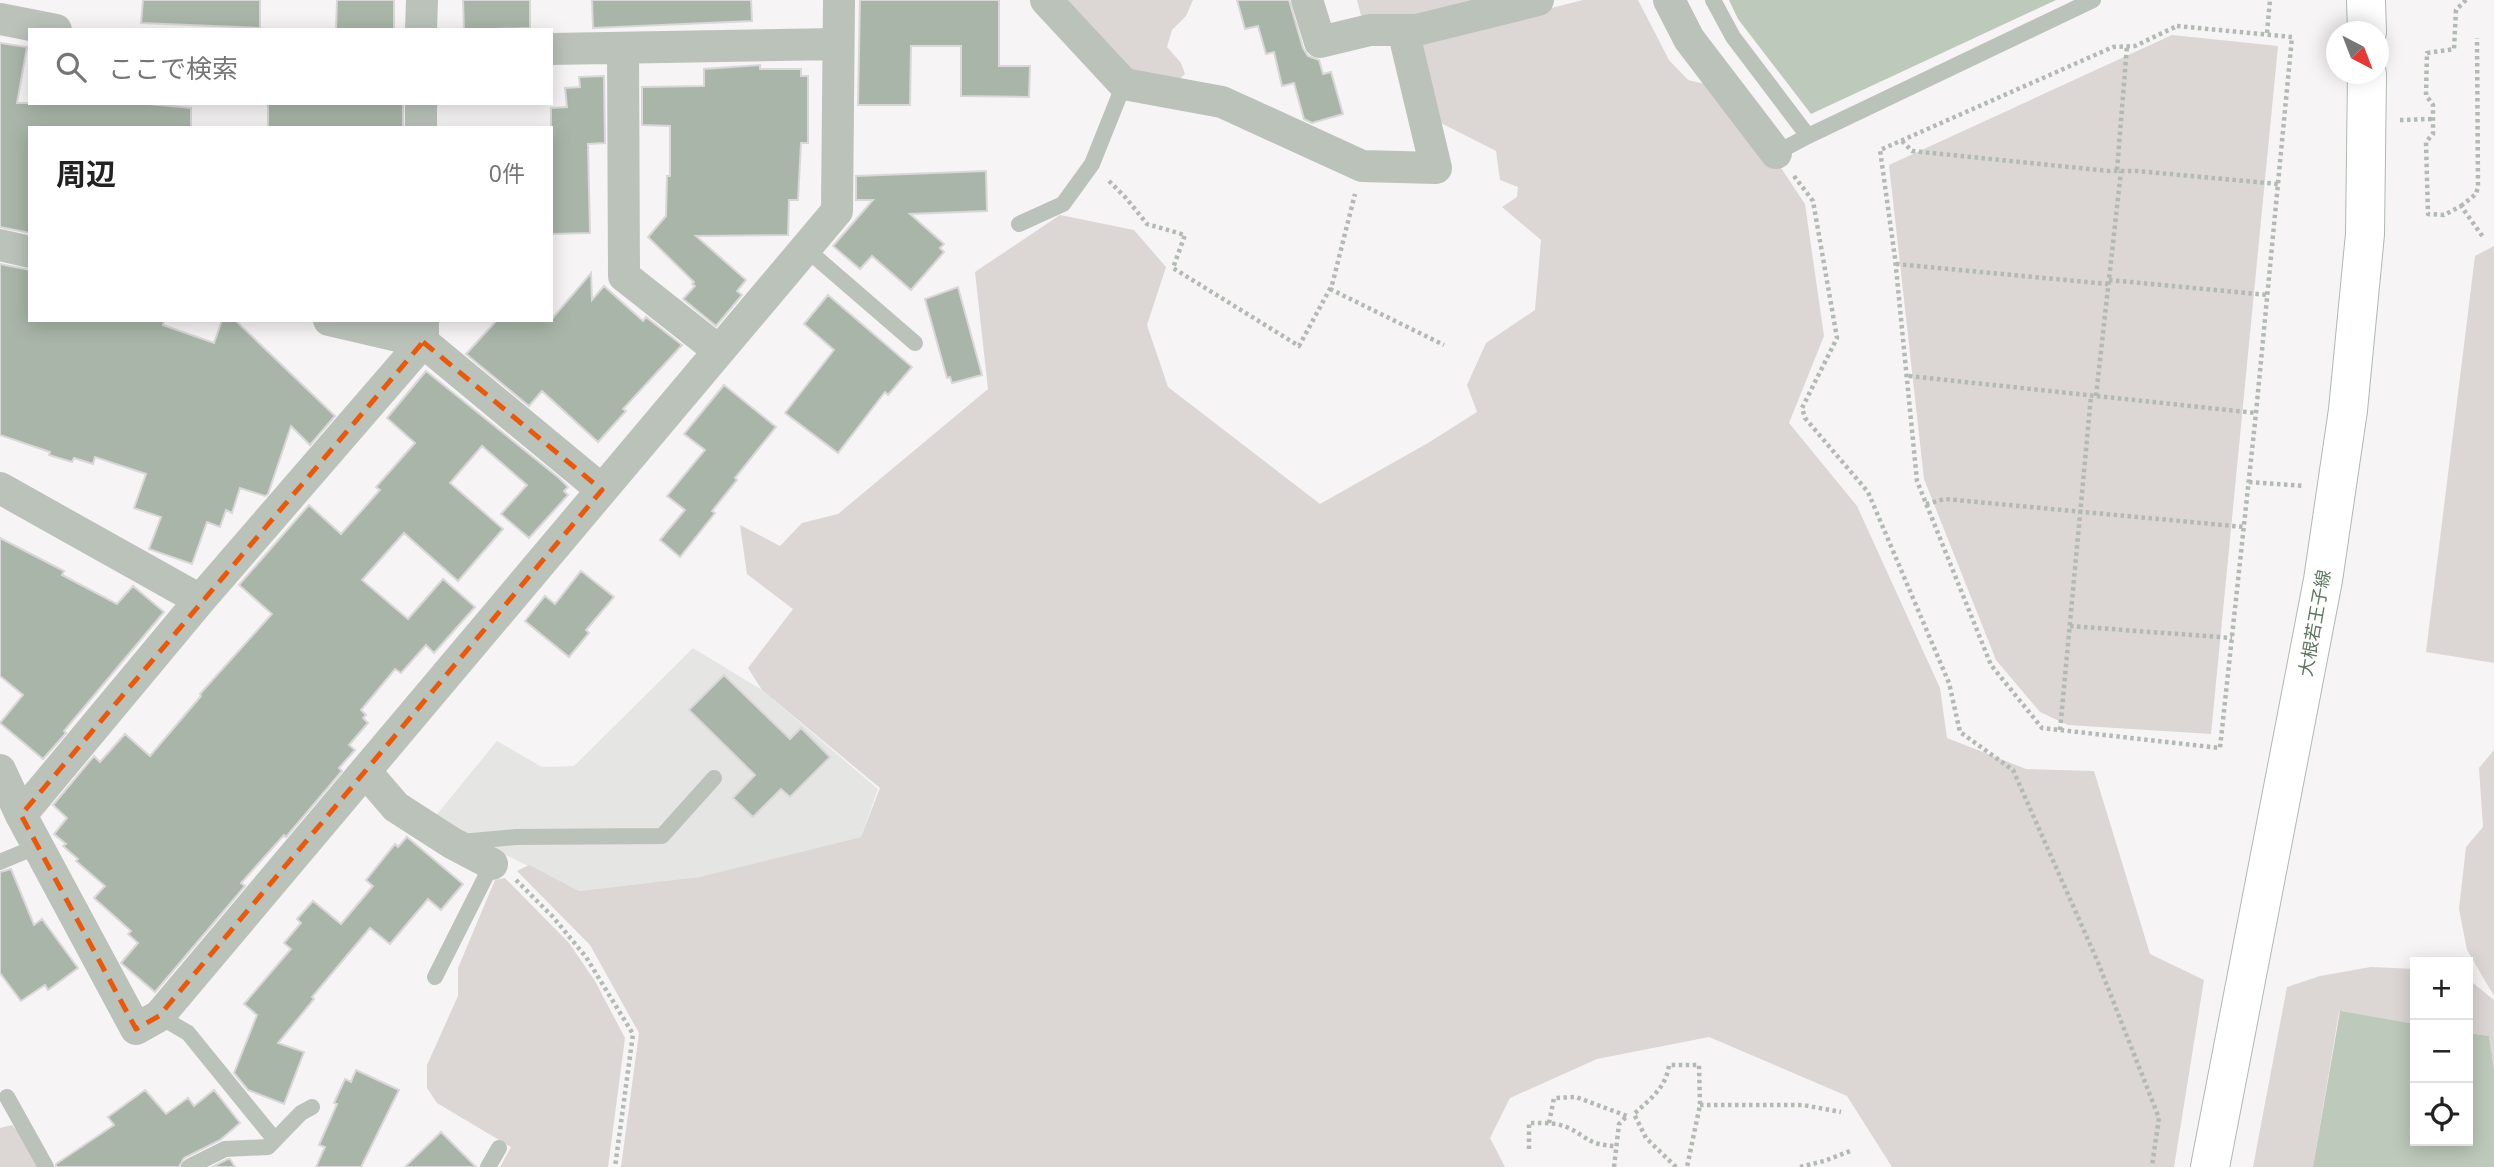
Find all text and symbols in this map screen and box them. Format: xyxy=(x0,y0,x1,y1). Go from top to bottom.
north arrow xyxy=(2326,21,2389,84)
search box xyxy=(28,28,553,105)
icon: search xyxy=(52,48,90,86)
text: ここで検索 xyxy=(108,50,238,86)
text: 周辺 xyxy=(56,153,116,194)
text: 0件 xyxy=(489,157,525,189)
street label: 大根若王子線 xyxy=(2293,568,2335,678)
map controls xyxy=(2410,957,2473,1146)
button: + xyxy=(2410,957,2473,1020)
button: − xyxy=(2410,1020,2473,1083)
button: locate xyxy=(2410,1083,2473,1146)

